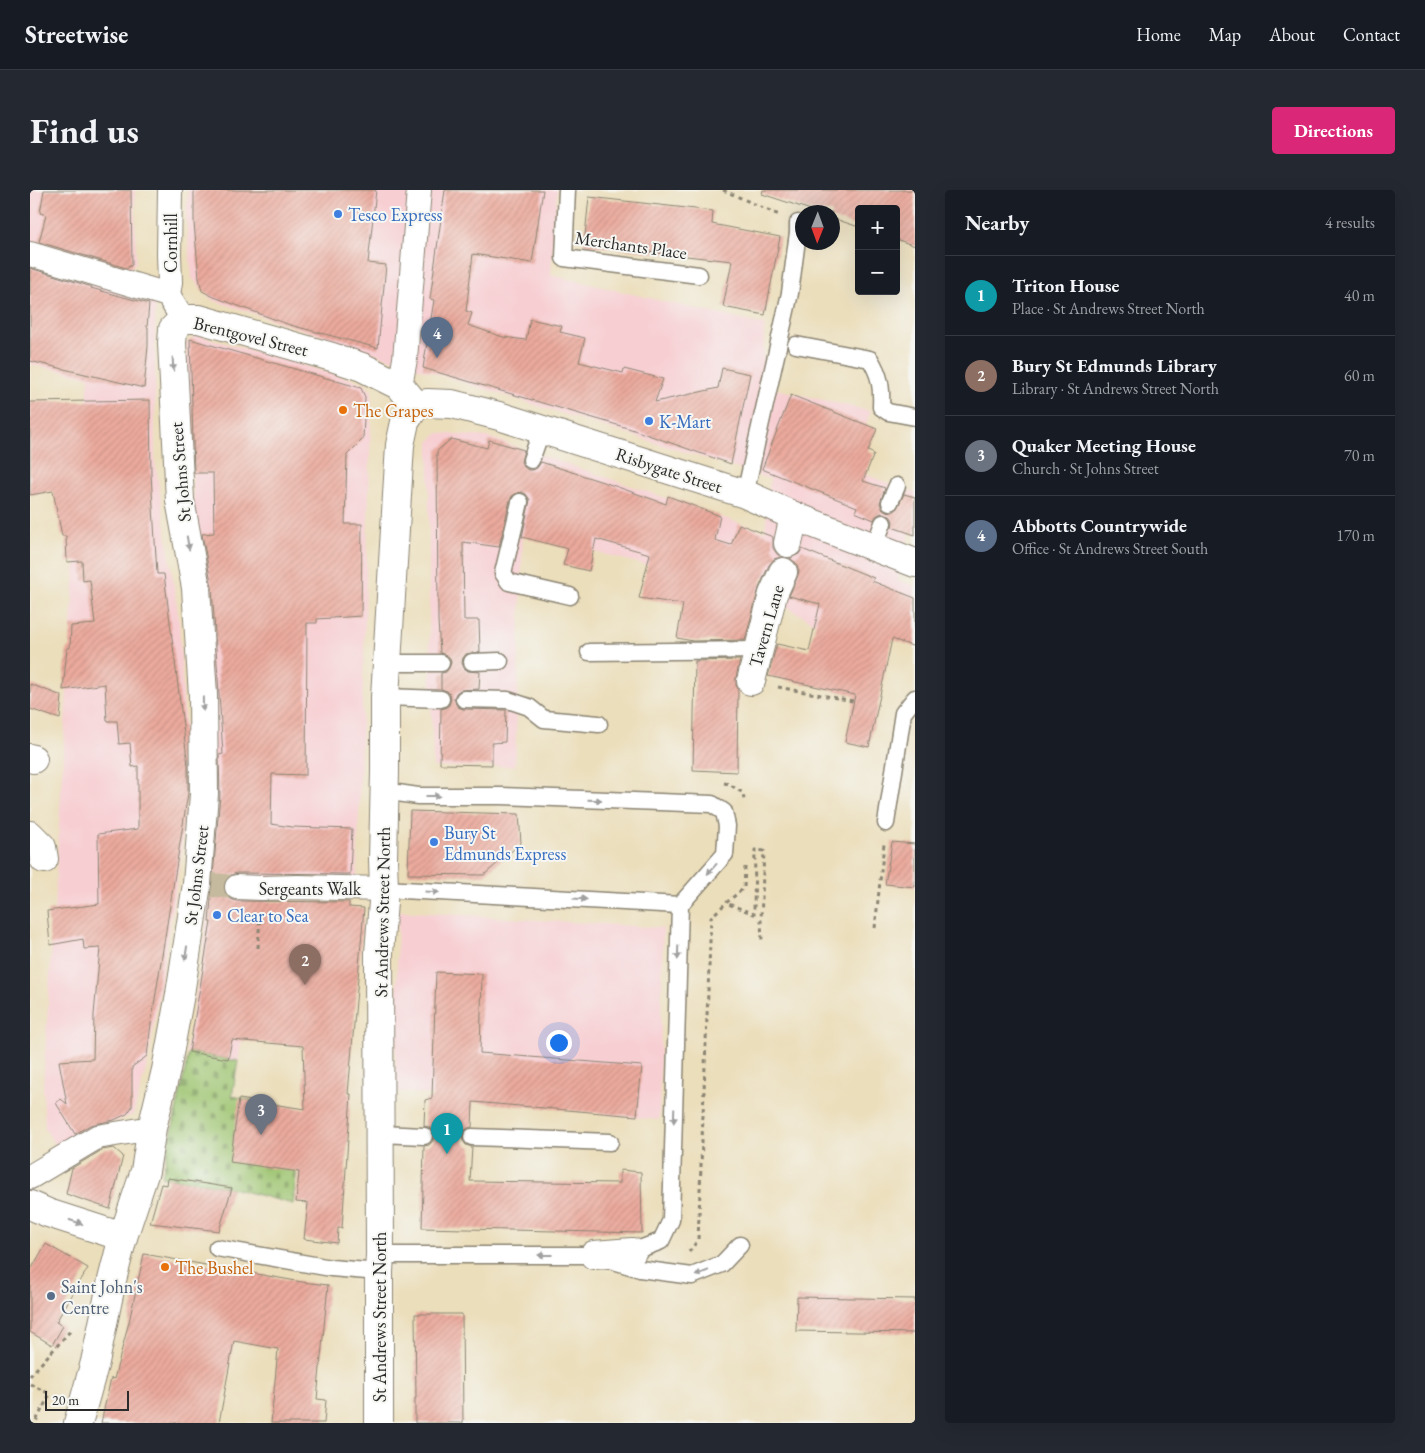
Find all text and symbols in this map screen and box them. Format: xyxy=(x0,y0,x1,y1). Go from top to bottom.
text: Streetwise xyxy=(25,19,128,50)
text: Home xyxy=(1136,23,1181,46)
text: Map xyxy=(1209,23,1241,46)
text: About xyxy=(1269,23,1315,46)
text: Contact xyxy=(1343,23,1400,46)
button: Directions xyxy=(1272,107,1395,154)
text: Find us xyxy=(30,108,139,153)
place label: Tesco Express xyxy=(348,203,443,226)
north arrow xyxy=(795,205,840,250)
map controls xyxy=(855,205,900,295)
button: + xyxy=(855,205,900,250)
marker: Tesco Express xyxy=(332,208,344,220)
text: Nearby xyxy=(965,209,1029,236)
text: 4 results xyxy=(1325,212,1375,233)
street label: Cornhill xyxy=(159,213,182,273)
street label: Merchants Place xyxy=(574,226,688,264)
button: − xyxy=(855,250,900,295)
text: Triton House xyxy=(1012,273,1120,298)
text: 1 xyxy=(977,285,985,306)
text: 40 m xyxy=(1344,285,1375,306)
text: Place · St Andrews Street North xyxy=(1012,298,1205,319)
street label: Brentgovel Street xyxy=(191,311,311,361)
pin: 4 xyxy=(421,317,453,358)
text: Bury St Edmunds Library xyxy=(1012,353,1217,378)
one-way arrow xyxy=(169,356,177,372)
text: 2 xyxy=(977,365,985,386)
text: 60 m xyxy=(1344,365,1375,386)
text: Library · St Andrews Street North xyxy=(1012,378,1219,399)
place label: The Grapes xyxy=(353,399,434,422)
marker: The Grapes xyxy=(337,404,349,416)
place label: K-Mart xyxy=(659,410,711,433)
marker: K-Mart xyxy=(643,415,655,427)
street label: St Johns Street xyxy=(164,421,196,523)
text: Quaker Meeting House xyxy=(1012,433,1196,458)
street label: Risbygate Street xyxy=(613,442,725,498)
text: 3 xyxy=(977,445,985,466)
text: 70 m xyxy=(1344,445,1375,466)
text: Church · St Johns Street xyxy=(1012,458,1159,479)
text: Abbotts Countrywide xyxy=(1012,513,1187,538)
text: 4 xyxy=(977,525,985,546)
text: 170 m xyxy=(1336,525,1375,546)
one-way arrow xyxy=(184,535,192,551)
text: Office · St Andrews Street South xyxy=(1012,538,1208,559)
street label: Tavern Lane xyxy=(743,582,789,670)
one-way arrow xyxy=(200,697,208,713)
one-way arrow xyxy=(425,792,441,800)
one-way arrow xyxy=(588,796,604,804)
place label: Bury St Edmunds Express xyxy=(444,821,566,865)
street label: St Johns Street xyxy=(178,824,214,926)
street label: St Andrews Street North xyxy=(369,826,395,998)
marker: Bury St Edmunds Express xyxy=(428,836,440,848)
one-way arrow xyxy=(706,862,718,874)
street label: Sergeants Walk xyxy=(259,877,362,900)
one-way arrow xyxy=(424,888,440,896)
one-way arrow xyxy=(572,896,588,904)
place label: Clear to Sea xyxy=(227,904,309,927)
marker: Clear to Sea xyxy=(211,909,223,921)
pin: 2 xyxy=(289,944,321,985)
one-way arrow xyxy=(674,945,682,961)
one-way arrow xyxy=(182,946,190,962)
your location xyxy=(546,1030,572,1056)
pin: 3 xyxy=(245,1094,277,1135)
one-way arrow xyxy=(669,1108,677,1124)
pin: 1 xyxy=(431,1113,463,1154)
one-way arrow xyxy=(68,1218,83,1226)
street label: St Andrews Street North xyxy=(368,1232,391,1402)
one-way arrow xyxy=(537,1251,553,1259)
place label: The Bushel xyxy=(175,1256,253,1279)
marker: The Bushel xyxy=(159,1261,171,1273)
one-way arrow xyxy=(695,1269,709,1277)
place label: Saint John's Centre xyxy=(61,1275,143,1319)
marker: Saint John's Centre xyxy=(45,1290,57,1302)
scale bar xyxy=(45,1388,129,1411)
text: 20 m xyxy=(52,1391,79,1409)

